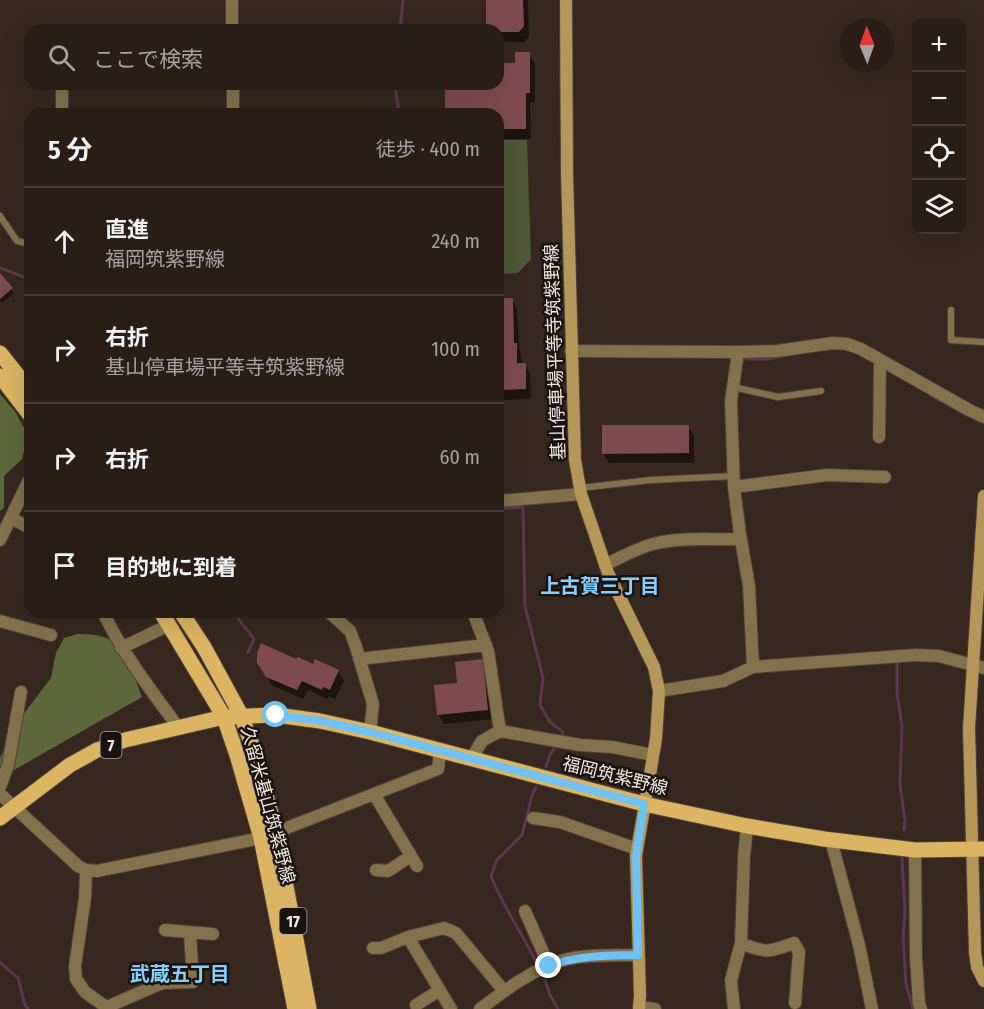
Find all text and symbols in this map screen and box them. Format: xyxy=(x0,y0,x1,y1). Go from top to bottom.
north arrow xyxy=(840,18,894,72)
map controls xyxy=(912,18,966,234)
button: + xyxy=(912,18,966,72)
search box xyxy=(24,24,504,90)
icon: search xyxy=(45,41,78,74)
text: ここで検索 xyxy=(93,46,203,73)
button: − xyxy=(912,72,966,126)
button: locate xyxy=(912,126,966,180)
text: 5 分 xyxy=(48,135,92,166)
text: 徒歩 · 400 m xyxy=(376,137,480,161)
button: layers xyxy=(912,180,966,234)
text: 直進 xyxy=(105,216,149,243)
icon: ahead xyxy=(48,225,81,258)
text: 240 m xyxy=(431,229,480,253)
street label: 基山停車場平等寺筑紫野線 xyxy=(540,244,570,460)
text: 福岡筑紫野線 xyxy=(105,247,225,271)
text: 右折 xyxy=(105,324,149,351)
icon: right xyxy=(48,333,81,366)
text: 100 m xyxy=(431,337,480,361)
text: 基山停車場平等寺筑紫野線 xyxy=(105,355,345,379)
icon: right xyxy=(48,441,81,474)
text: 60 m xyxy=(440,445,480,469)
text: 右折 xyxy=(105,446,149,473)
icon: arrive xyxy=(48,549,81,582)
text: 目的地に到着 xyxy=(105,554,237,581)
district label: 上古賀三丁目 xyxy=(540,574,660,598)
route start xyxy=(262,701,288,727)
street label: 久留米基山筑紫野線 xyxy=(236,724,300,886)
road number: 7 xyxy=(100,732,122,758)
street label: 福岡筑紫野線 xyxy=(560,752,670,800)
road number: 17 xyxy=(280,908,306,934)
route end xyxy=(535,952,561,978)
district label: 武蔵五丁目 xyxy=(130,962,230,986)

